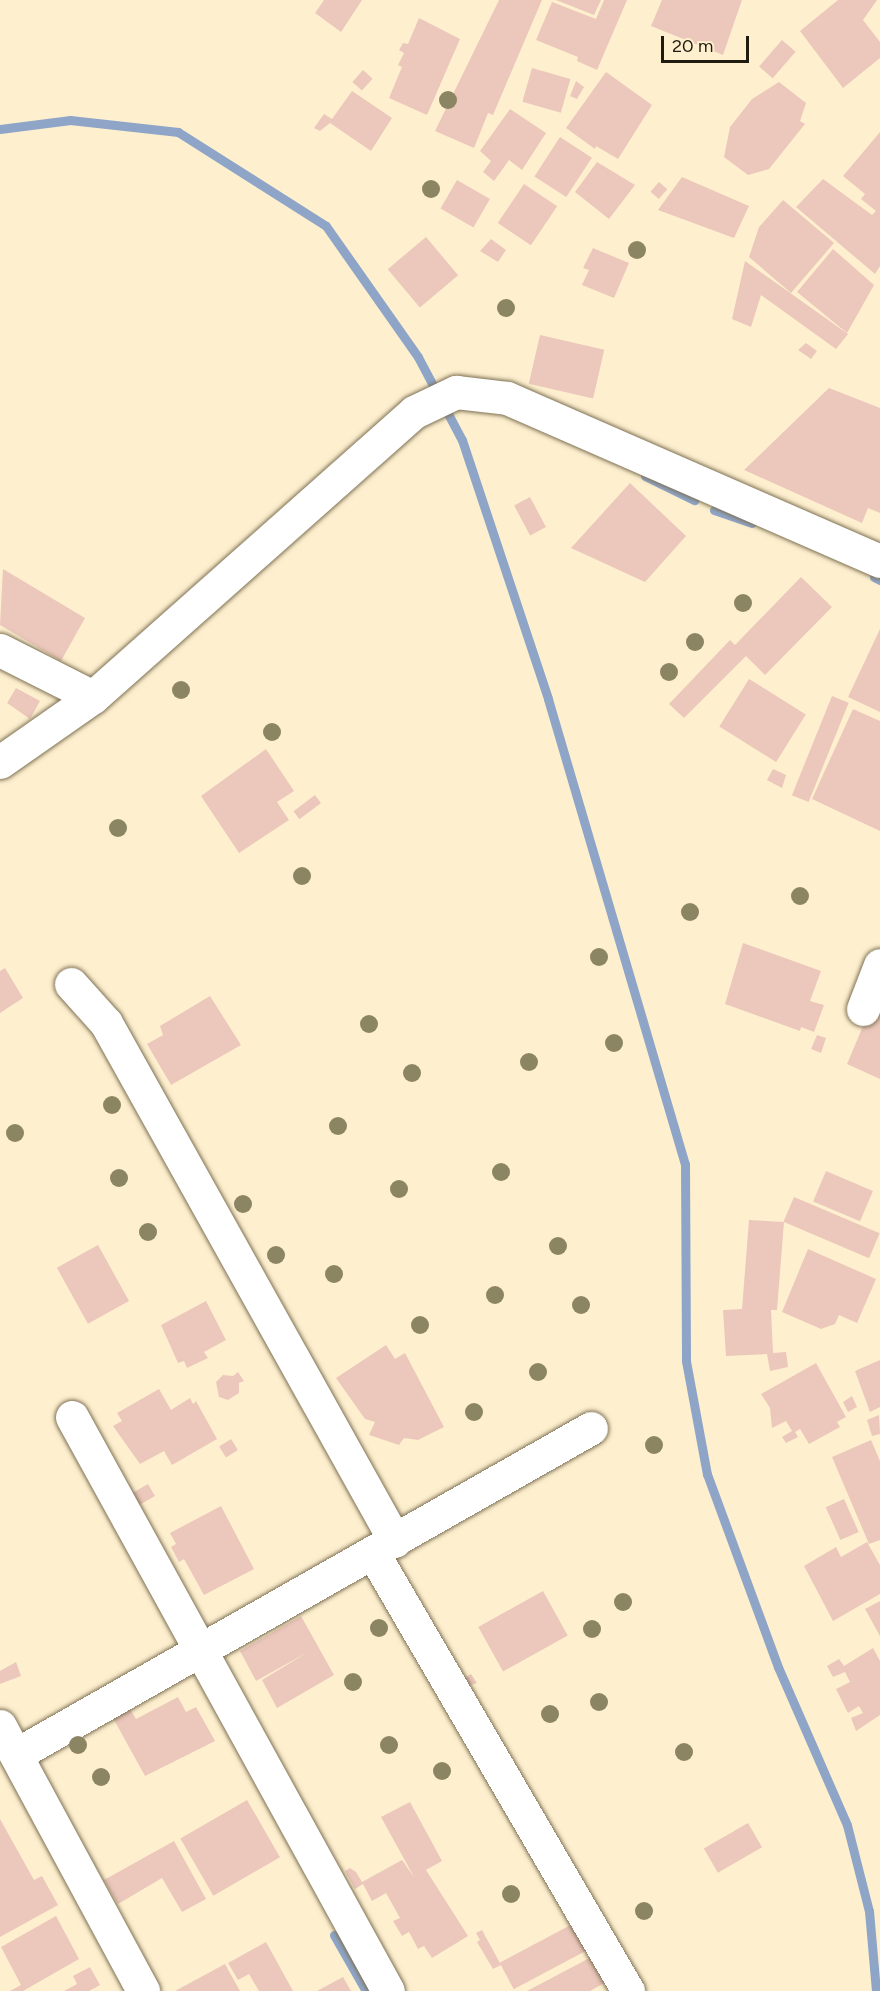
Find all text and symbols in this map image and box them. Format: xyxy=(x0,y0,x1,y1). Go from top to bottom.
scale bar xyxy=(664,24,752,62)
text: 20 m xyxy=(672,35,713,57)

